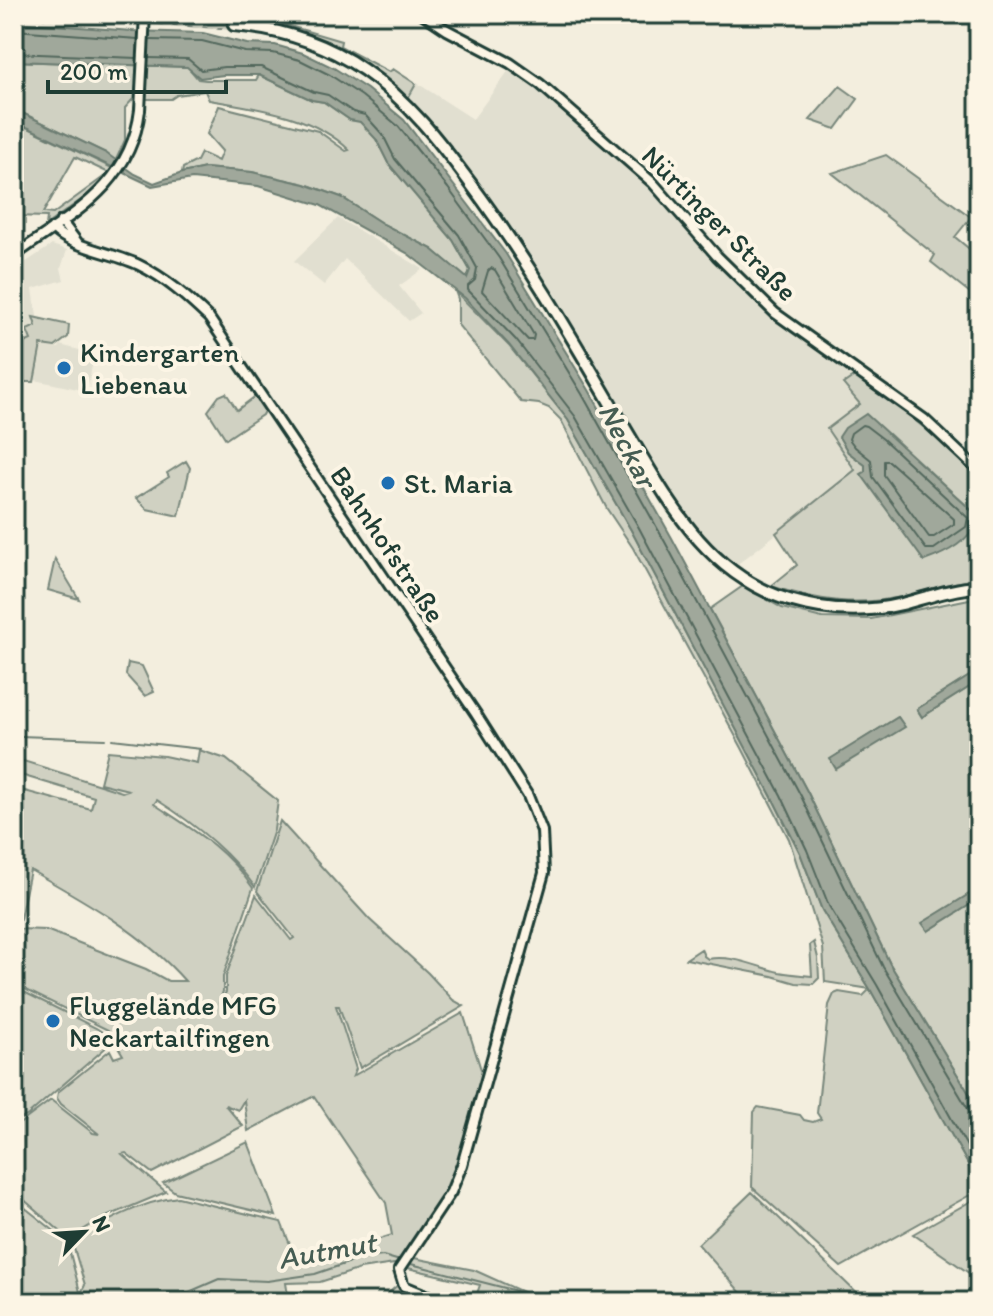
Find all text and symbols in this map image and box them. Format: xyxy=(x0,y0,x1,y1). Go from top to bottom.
scale bar xyxy=(48,44,226,94)
text: 200 m xyxy=(60,57,128,86)
street label: Nürtinger Straße xyxy=(635,138,805,308)
place label: Kindergarten Liebenau xyxy=(80,335,240,401)
marker: Kindergarten Liebenau xyxy=(55,359,73,377)
water label: Neckar xyxy=(590,396,667,496)
street label: Bahnhofstraße xyxy=(323,459,453,629)
place label: St. Maria xyxy=(404,466,513,500)
marker: St. Maria xyxy=(379,474,397,492)
place label: Fluggelände MFG Neckartailfingen xyxy=(69,988,277,1054)
marker: Fluggelände MFG Neckartailfingen xyxy=(44,1012,62,1030)
north arrow xyxy=(44,1192,124,1272)
text: N xyxy=(86,1211,117,1236)
water label: Autmut xyxy=(275,1223,381,1277)

